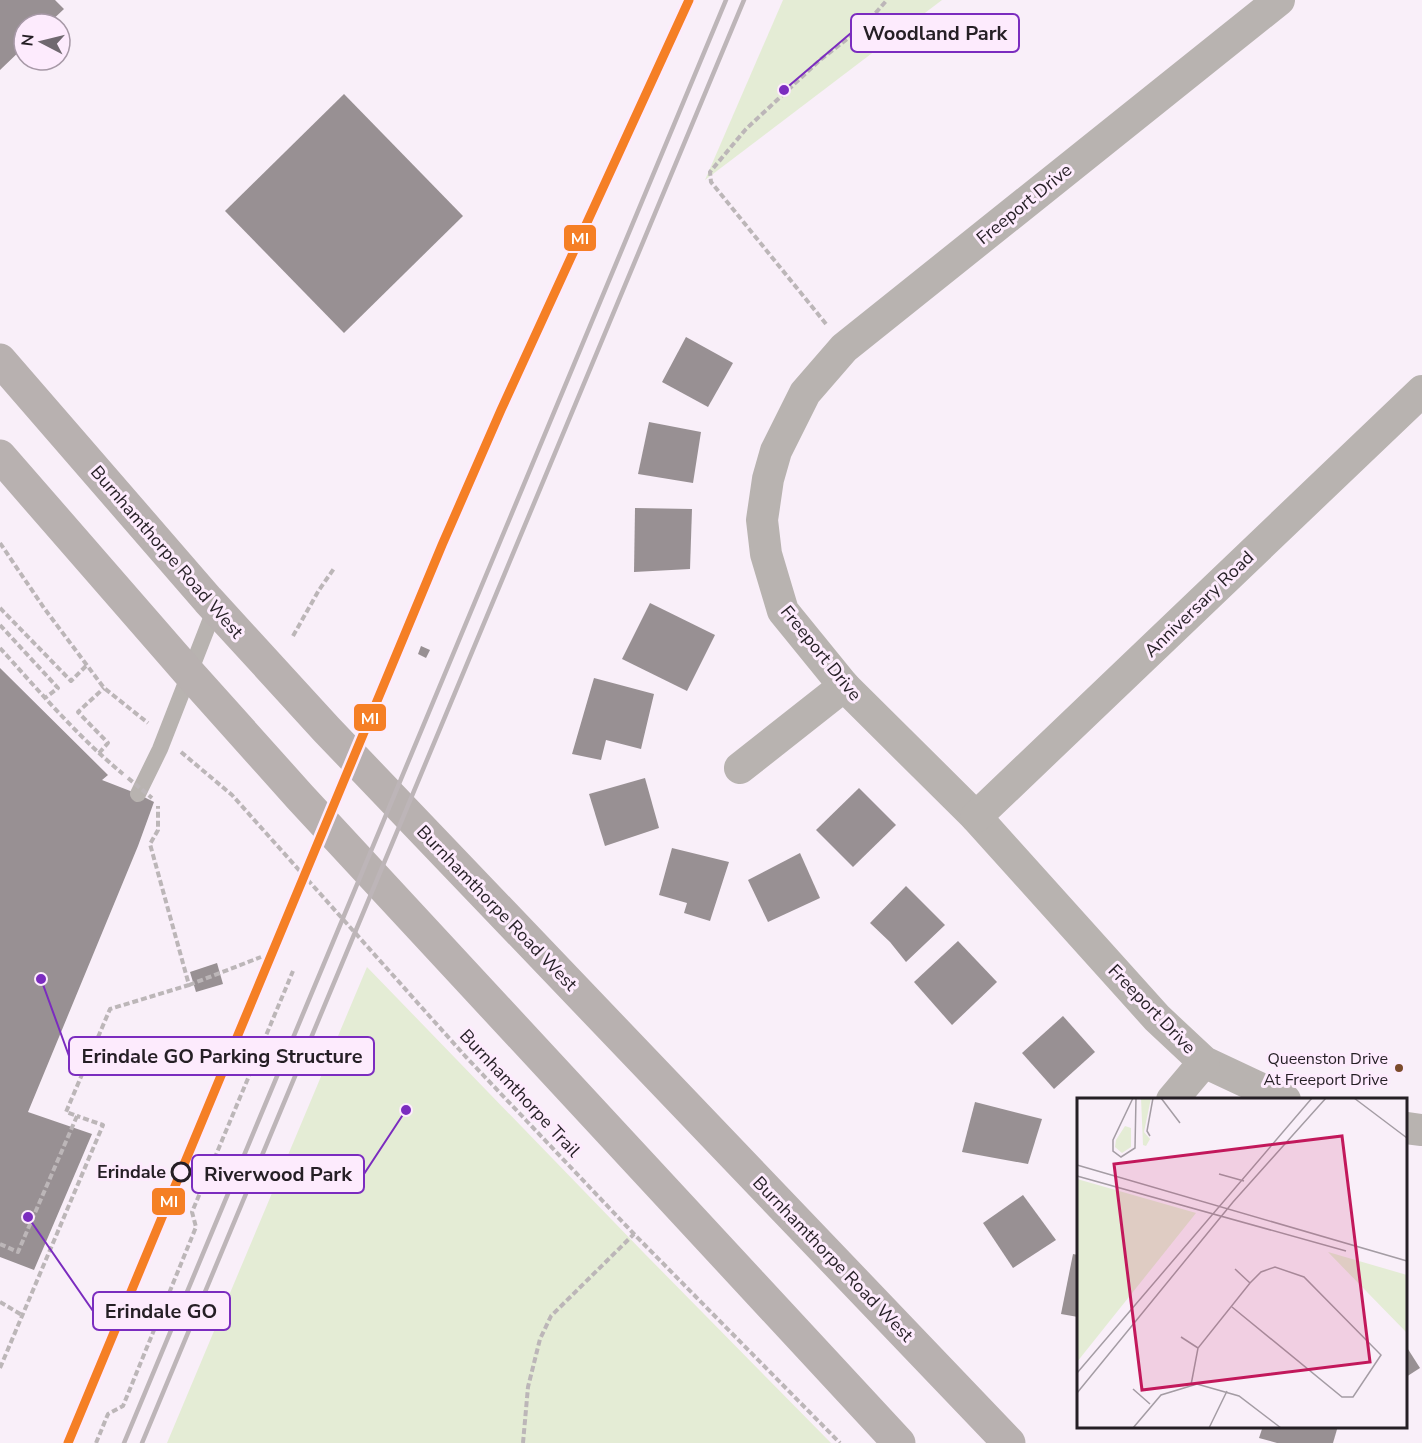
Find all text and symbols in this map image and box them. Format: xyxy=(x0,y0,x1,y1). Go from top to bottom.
north arrow xyxy=(12,12,72,72)
callout: Woodland Park xyxy=(851,14,1019,52)
text: Woodland Park xyxy=(863,20,1009,47)
text: N xyxy=(16,33,40,48)
street label: Freeport Drive xyxy=(971,158,1077,250)
line badge: MI xyxy=(563,224,597,252)
text: MI xyxy=(571,228,589,250)
street label: Burnhamthorpe Road West xyxy=(85,461,249,644)
street label: Anniversary Road xyxy=(1139,545,1259,663)
street label: Freeport Drive xyxy=(775,600,867,706)
line badge: MI xyxy=(353,703,387,732)
text: MI xyxy=(361,708,379,730)
street label: Burnhamthorpe Road West xyxy=(411,820,583,996)
street label: Freeport Drive xyxy=(1103,959,1201,1059)
street label: Burnhamthorpe Trail xyxy=(454,1024,586,1163)
callout: Erindale GO Parking Structure xyxy=(69,1037,374,1075)
text: Erindale GO Parking Structure xyxy=(81,1043,363,1070)
place label: Queenston Drive At Freeport Drive xyxy=(1264,1048,1388,1091)
marker: Queenston Drive At Freeport Drive xyxy=(1393,1062,1405,1074)
inset map xyxy=(1077,1098,1407,1428)
callout: Riverwood Park xyxy=(192,1155,364,1193)
place label: Erindale xyxy=(97,1160,166,1184)
text: Riverwood Park xyxy=(204,1161,353,1188)
marker: Erindale xyxy=(171,1162,191,1182)
street label: Burnhamthorpe Road West xyxy=(747,1171,919,1347)
line badge: MI xyxy=(151,1187,186,1216)
text: MI xyxy=(160,1191,178,1213)
callout: Erindale GO xyxy=(93,1292,230,1330)
text: Erindale GO xyxy=(105,1298,217,1325)

